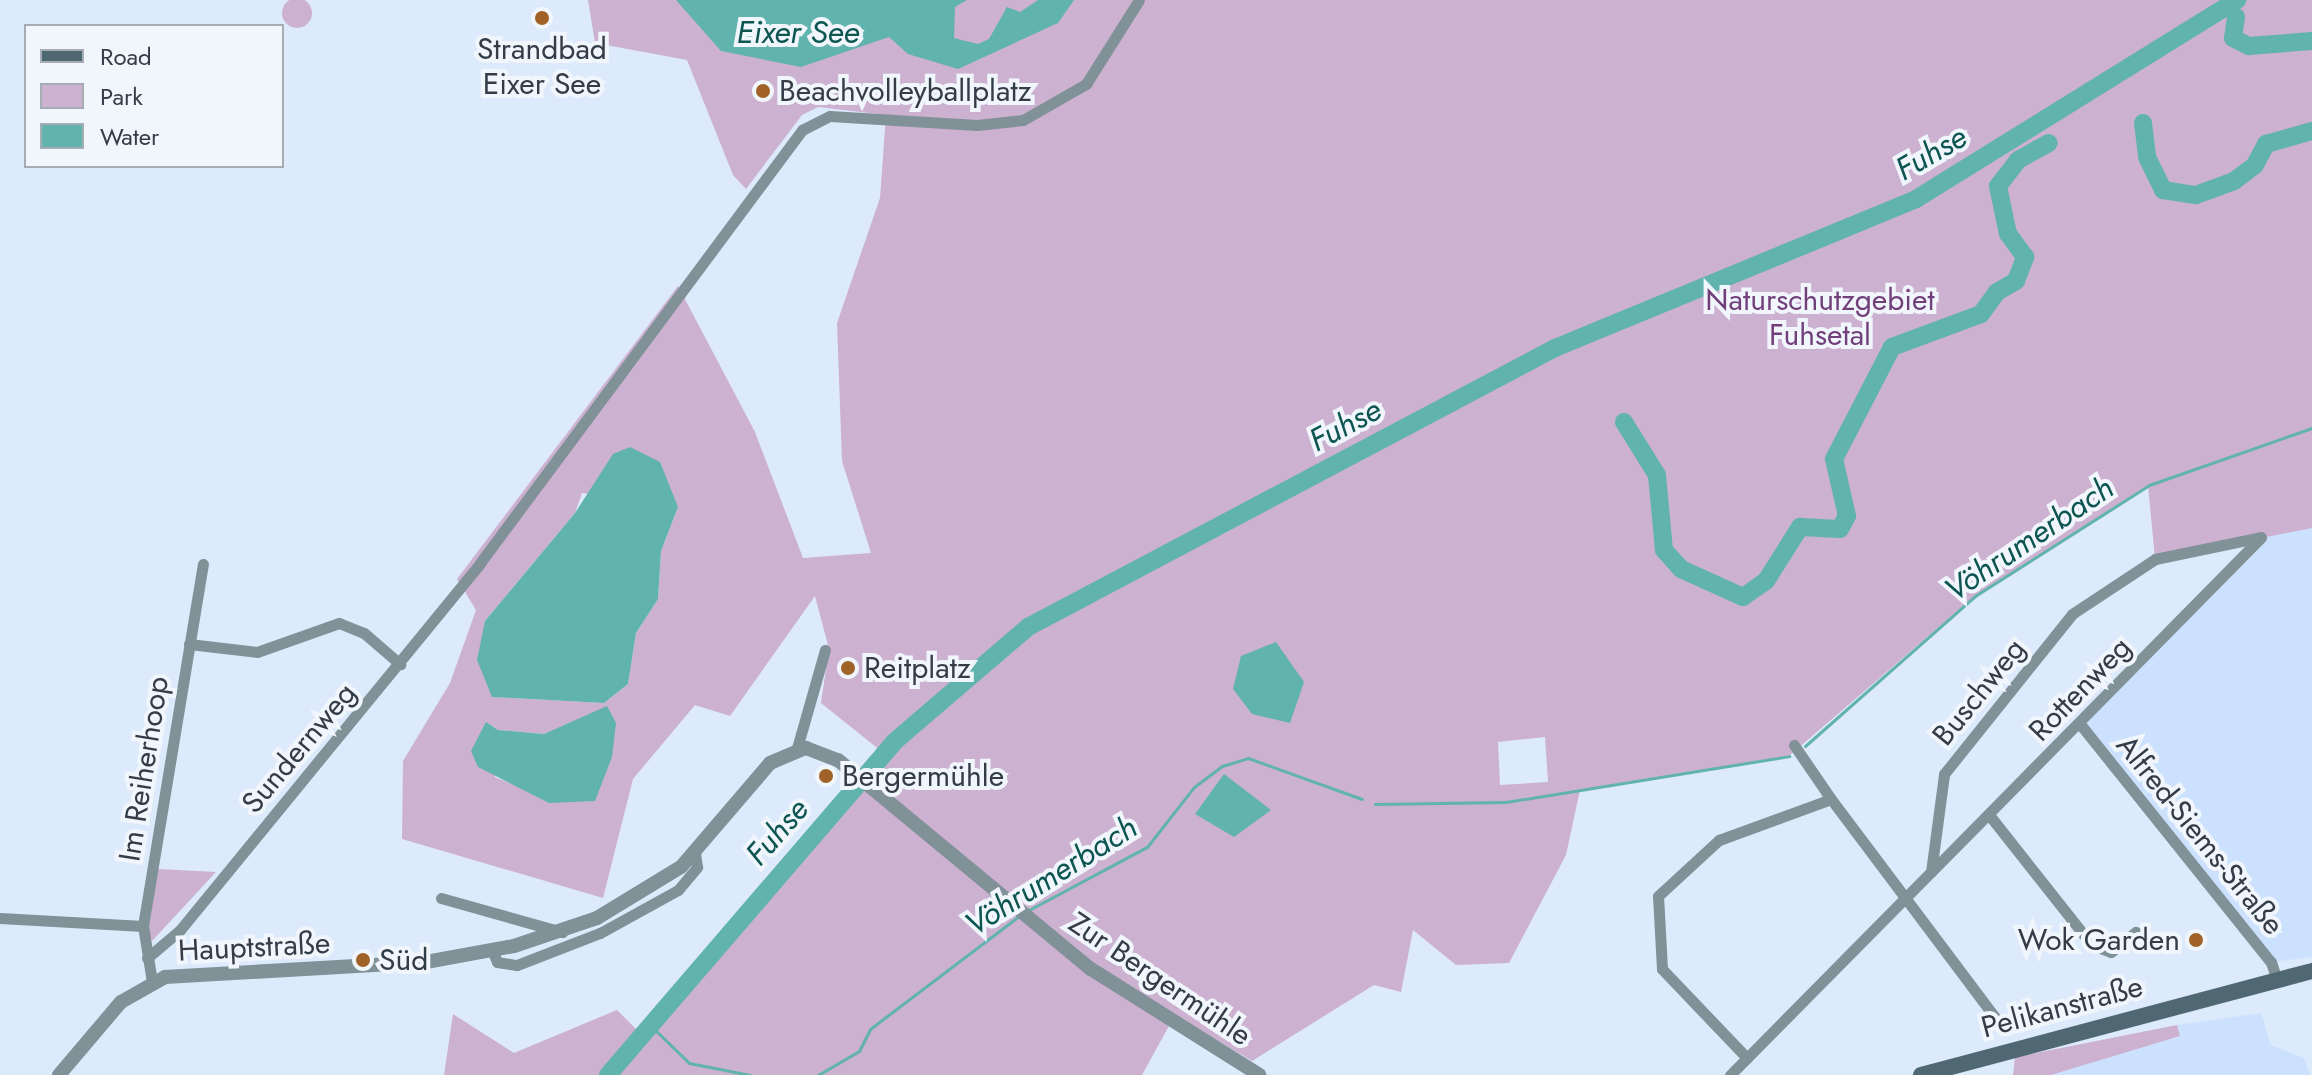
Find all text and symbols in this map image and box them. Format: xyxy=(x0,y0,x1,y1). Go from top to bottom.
marker: Strandbad Eixer See xyxy=(533,9,551,27)
water label: Eixer See xyxy=(736,13,860,51)
legend xyxy=(24,24,284,168)
place label: Strandbad Eixer See xyxy=(477,31,607,102)
text: Road xyxy=(100,39,152,74)
place label: Beachvolleyballplatz xyxy=(779,73,1031,109)
text: Park xyxy=(100,79,143,114)
marker: Beachvolleyballplatz xyxy=(754,82,772,100)
water label: Fuhse xyxy=(1889,117,1973,189)
text: Water xyxy=(100,119,159,154)
park label: Naturschutzgebiet Fuhsetal xyxy=(1705,282,1935,352)
water label: Fuhse xyxy=(1302,390,1388,460)
water label: Vöhrumerbach xyxy=(1937,468,2121,610)
street label: Rottenweg xyxy=(2022,629,2138,749)
street label: Buschweg xyxy=(1925,631,2033,753)
place label: Reitplatz xyxy=(864,650,971,686)
marker: Reitplatz xyxy=(839,659,857,677)
street label: Im Reiherhoop xyxy=(112,674,176,864)
street label: Sundernweg xyxy=(234,676,364,820)
street label: Alfred-Siems-Straße xyxy=(2109,728,2291,942)
place label: Bergermühle xyxy=(842,758,1004,794)
marker: Bergermühle xyxy=(817,767,835,785)
water label: Fuhse xyxy=(738,791,816,873)
water label: Vöhrumerbach xyxy=(958,808,1144,944)
street label: Zur Bergermühle xyxy=(1062,905,1258,1053)
place label: Wok Garden xyxy=(2018,922,2180,958)
street label: Hauptstraße xyxy=(177,925,331,969)
marker: Wok Garden xyxy=(2187,931,2205,949)
place label: Süd xyxy=(379,942,428,978)
marker: Süd xyxy=(354,951,372,969)
street label: Pelikanstraße xyxy=(1977,968,2147,1046)

